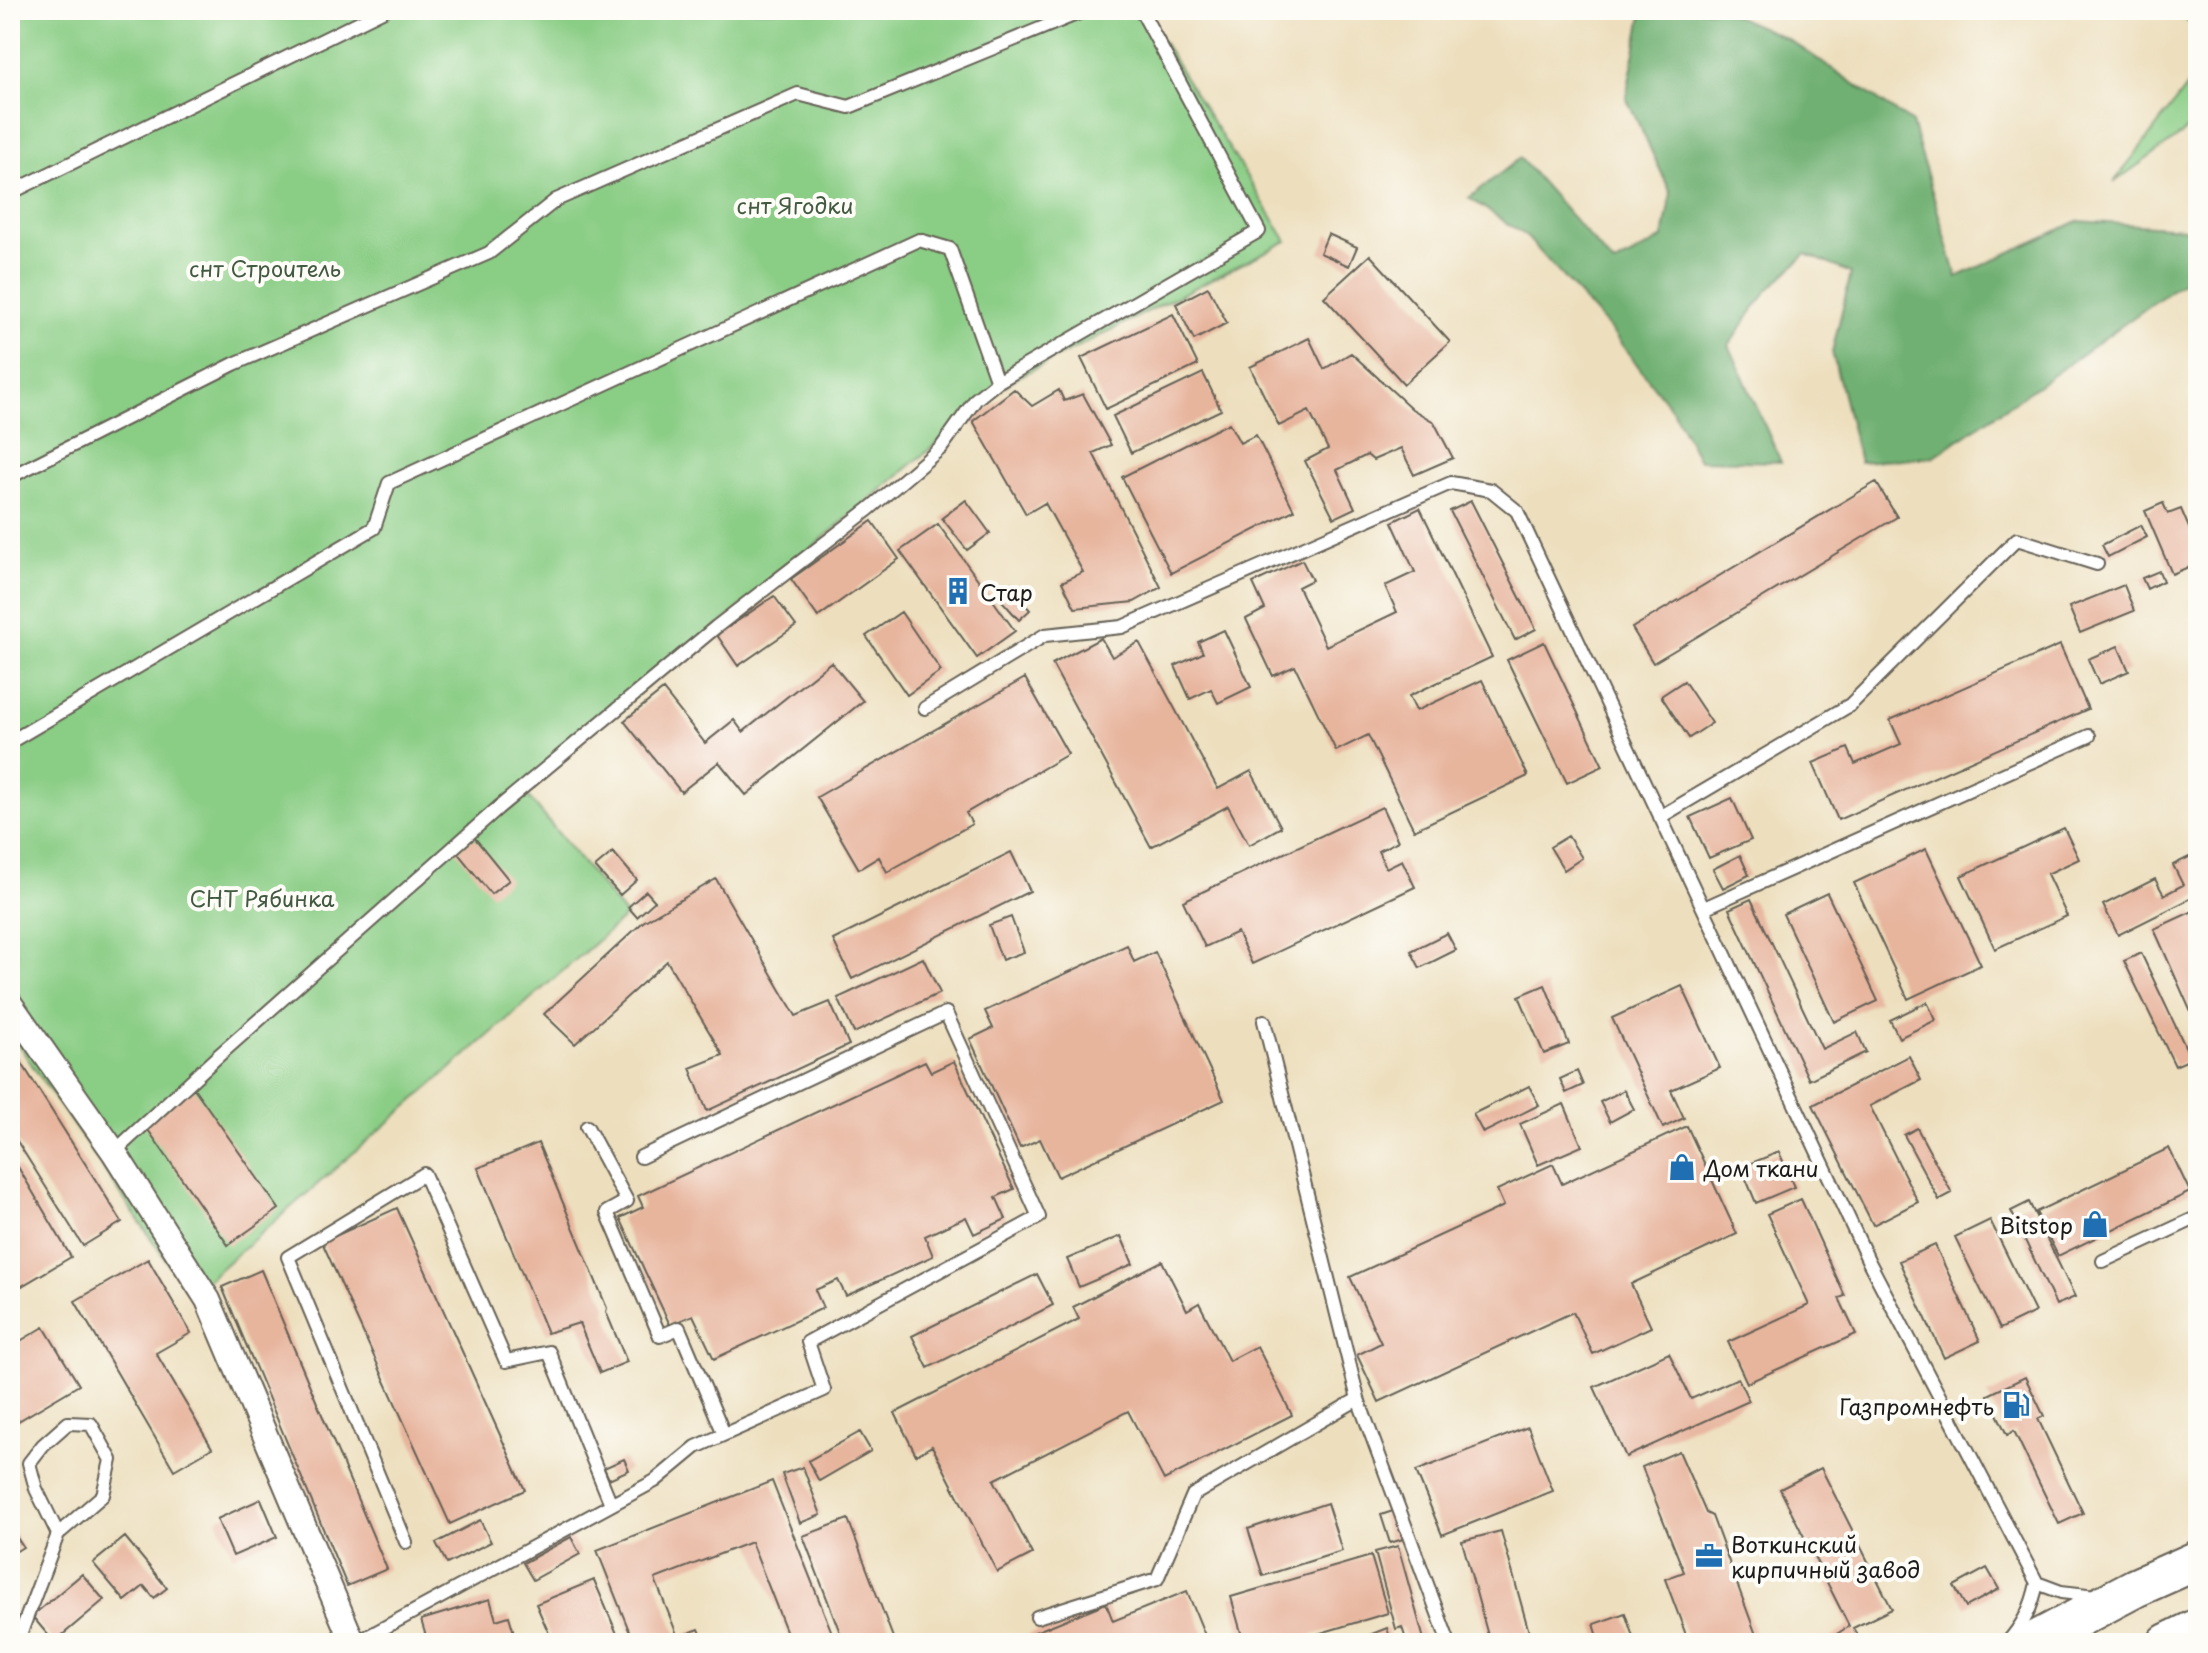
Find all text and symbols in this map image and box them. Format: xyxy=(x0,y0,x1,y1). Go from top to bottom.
park label: снт Ягодки xyxy=(737,188,853,221)
park label: снт Строитель xyxy=(189,251,341,284)
place label: Стар xyxy=(980,575,1033,608)
building icon: Стар xyxy=(943,576,973,606)
park label: СНТ Рябинка xyxy=(190,881,335,914)
place label: Дом ткани xyxy=(1703,1151,1819,1184)
shop icon: Дом ткани xyxy=(1667,1152,1697,1182)
place label: Bitstop xyxy=(1999,1208,2073,1241)
shop icon: Bitstop xyxy=(2080,1209,2110,1239)
place label: Газпромнефть xyxy=(1839,1389,1994,1422)
fuel station icon: Газпромнефть xyxy=(2001,1390,2031,1420)
place label: Воткинский кирпичный завод xyxy=(1731,1527,1920,1585)
office icon: Воткинский кирпичный завод xyxy=(1694,1541,1724,1571)

